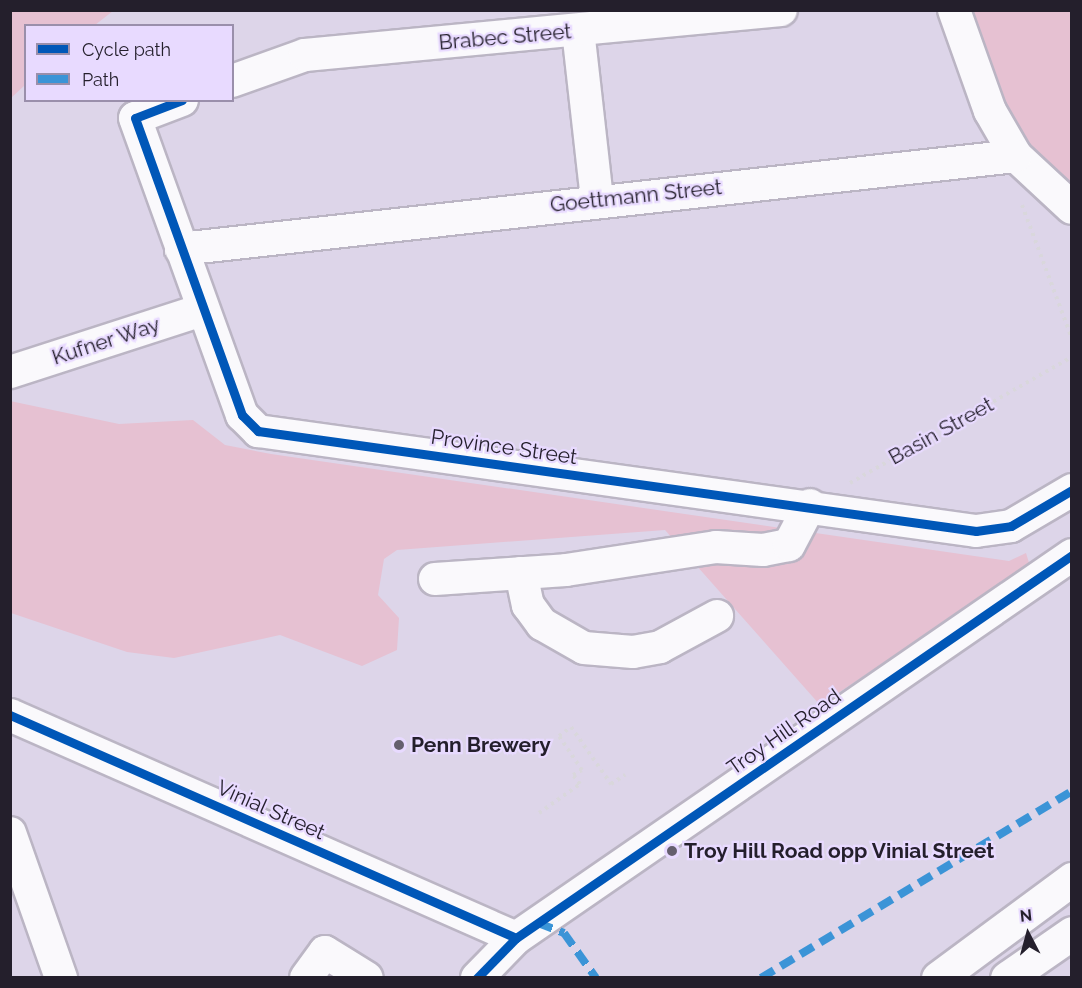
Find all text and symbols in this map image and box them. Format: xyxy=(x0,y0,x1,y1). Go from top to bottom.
street label: Brabec Street xyxy=(438,19,572,55)
legend xyxy=(24,24,234,102)
text: Cycle path xyxy=(82,39,171,60)
text: Path xyxy=(82,69,119,90)
street label: Goettmann Street xyxy=(549,174,723,218)
street label: Kufner Way xyxy=(48,312,164,370)
street label: Basin Street xyxy=(884,392,998,470)
street label: Province Street xyxy=(429,424,579,470)
street label: Troy Hill Road xyxy=(722,683,846,781)
place label: Penn Brewery xyxy=(411,732,551,758)
marker: Penn Brewery xyxy=(392,738,406,752)
street label: Vinial Street xyxy=(213,775,329,845)
place label: Troy Hill Road opp Vinial Street xyxy=(684,838,997,864)
marker: Troy Hill Road opp Vinial Street xyxy=(665,844,679,858)
north arrow xyxy=(998,904,1058,964)
text: N xyxy=(1019,906,1033,926)

